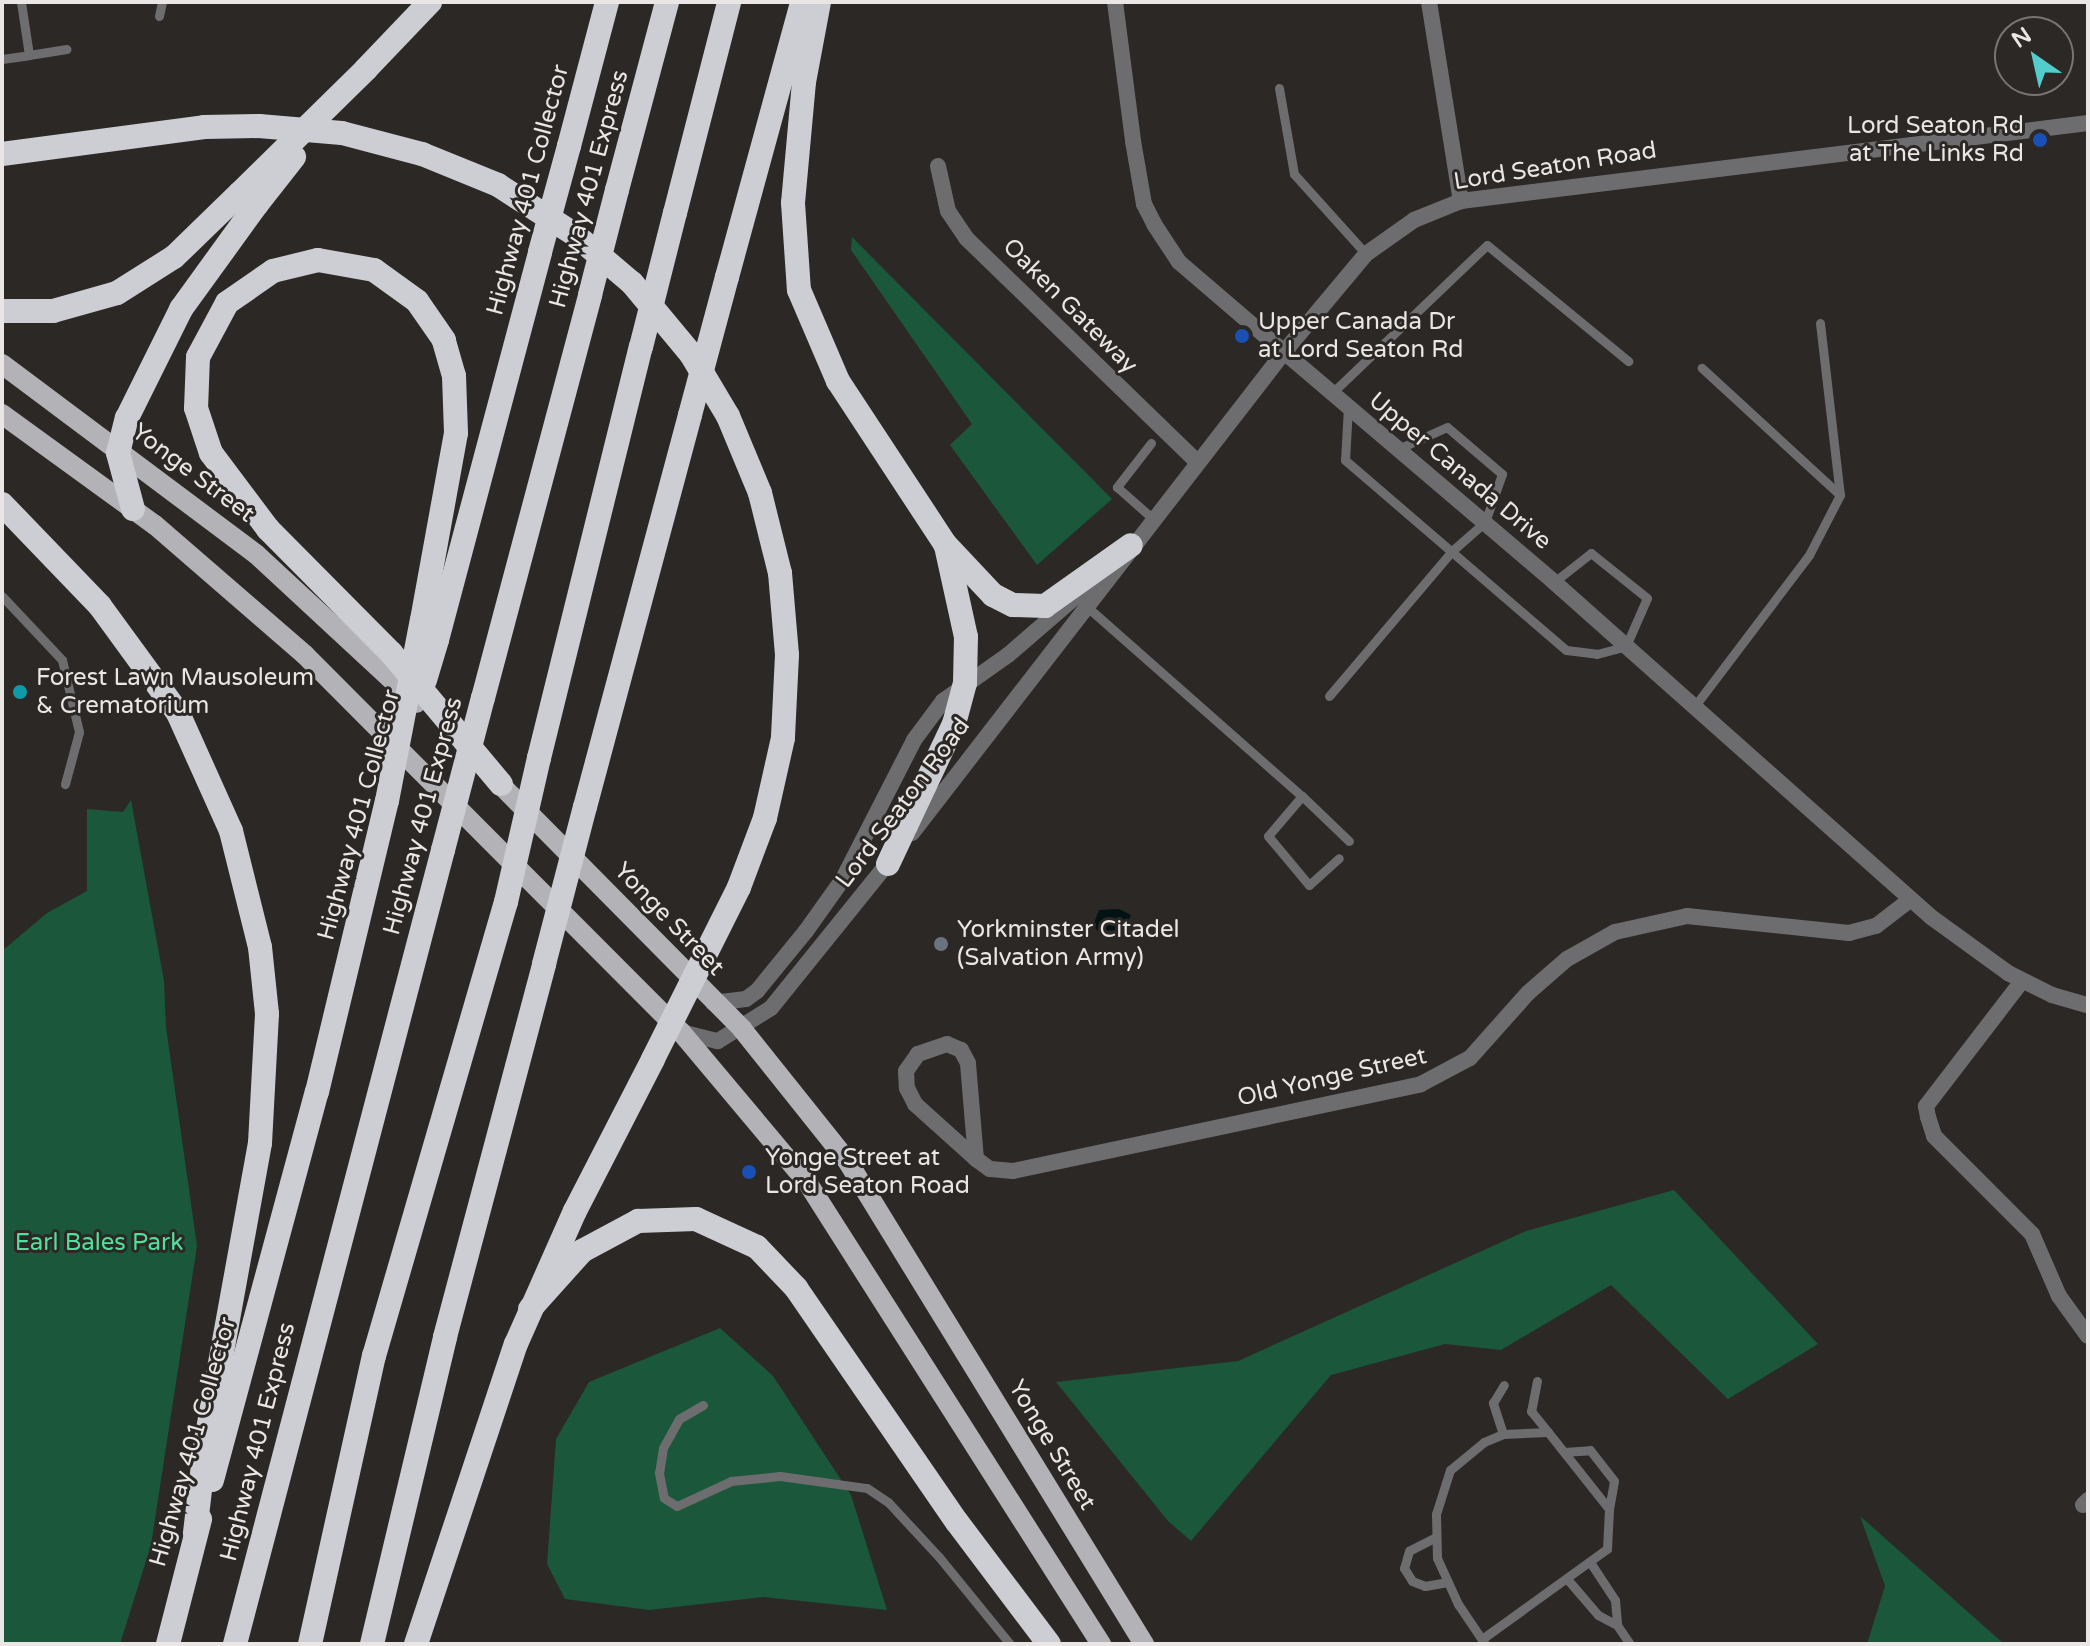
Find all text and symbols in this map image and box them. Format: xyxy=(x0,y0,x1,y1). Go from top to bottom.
north arrow xyxy=(1994,16,2074,96)
text: N xyxy=(2007,22,2036,53)
street label: Highway 401 Collector xyxy=(481,62,575,318)
street label: Highway 401 Express xyxy=(543,67,635,311)
place label: Lord Seaton Rd at The Links Rd xyxy=(1847,112,2024,168)
marker: Lord Seaton Rd at The Links Rd xyxy=(2031,131,2049,149)
street label: Lord Seaton Road xyxy=(1452,136,1658,196)
street label: Oaken Gateway xyxy=(997,233,1143,379)
place label: Upper Canada Dr at Lord Seaton Rd xyxy=(1258,308,1463,364)
marker: Upper Canada Dr at Lord Seaton Rd xyxy=(1233,327,1251,345)
street label: Upper Canada Drive xyxy=(1363,386,1557,556)
street label: Yonge Street xyxy=(126,417,260,529)
place label: Forest Lawn Mausoleum & Crematorium xyxy=(36,664,314,720)
marker: Forest Lawn Mausoleum & Crematorium xyxy=(11,683,29,701)
street label: Highway 401 Collector xyxy=(312,687,406,943)
street label: Highway 401 Express xyxy=(377,694,469,938)
street label: Lord Seaton Road xyxy=(830,712,976,894)
street label: Yonge Street xyxy=(608,856,730,982)
place label: Yorkminster Citadel (Salvation Army) xyxy=(957,916,1179,972)
marker: Yorkminster Citadel (Salvation Army) xyxy=(932,935,950,953)
street label: Old Yonge Street xyxy=(1235,1041,1429,1113)
place label: Yonge Street at Lord Seaton Road xyxy=(765,1144,970,1200)
marker: Yonge Street at Lord Seaton Road xyxy=(740,1163,758,1181)
park label: Earl Bales Park xyxy=(15,1229,183,1257)
street label: Highway 401 Collector xyxy=(144,1314,242,1570)
street label: Highway 401 Express xyxy=(214,1320,302,1564)
street label: Yonge Street xyxy=(1002,1375,1102,1515)

